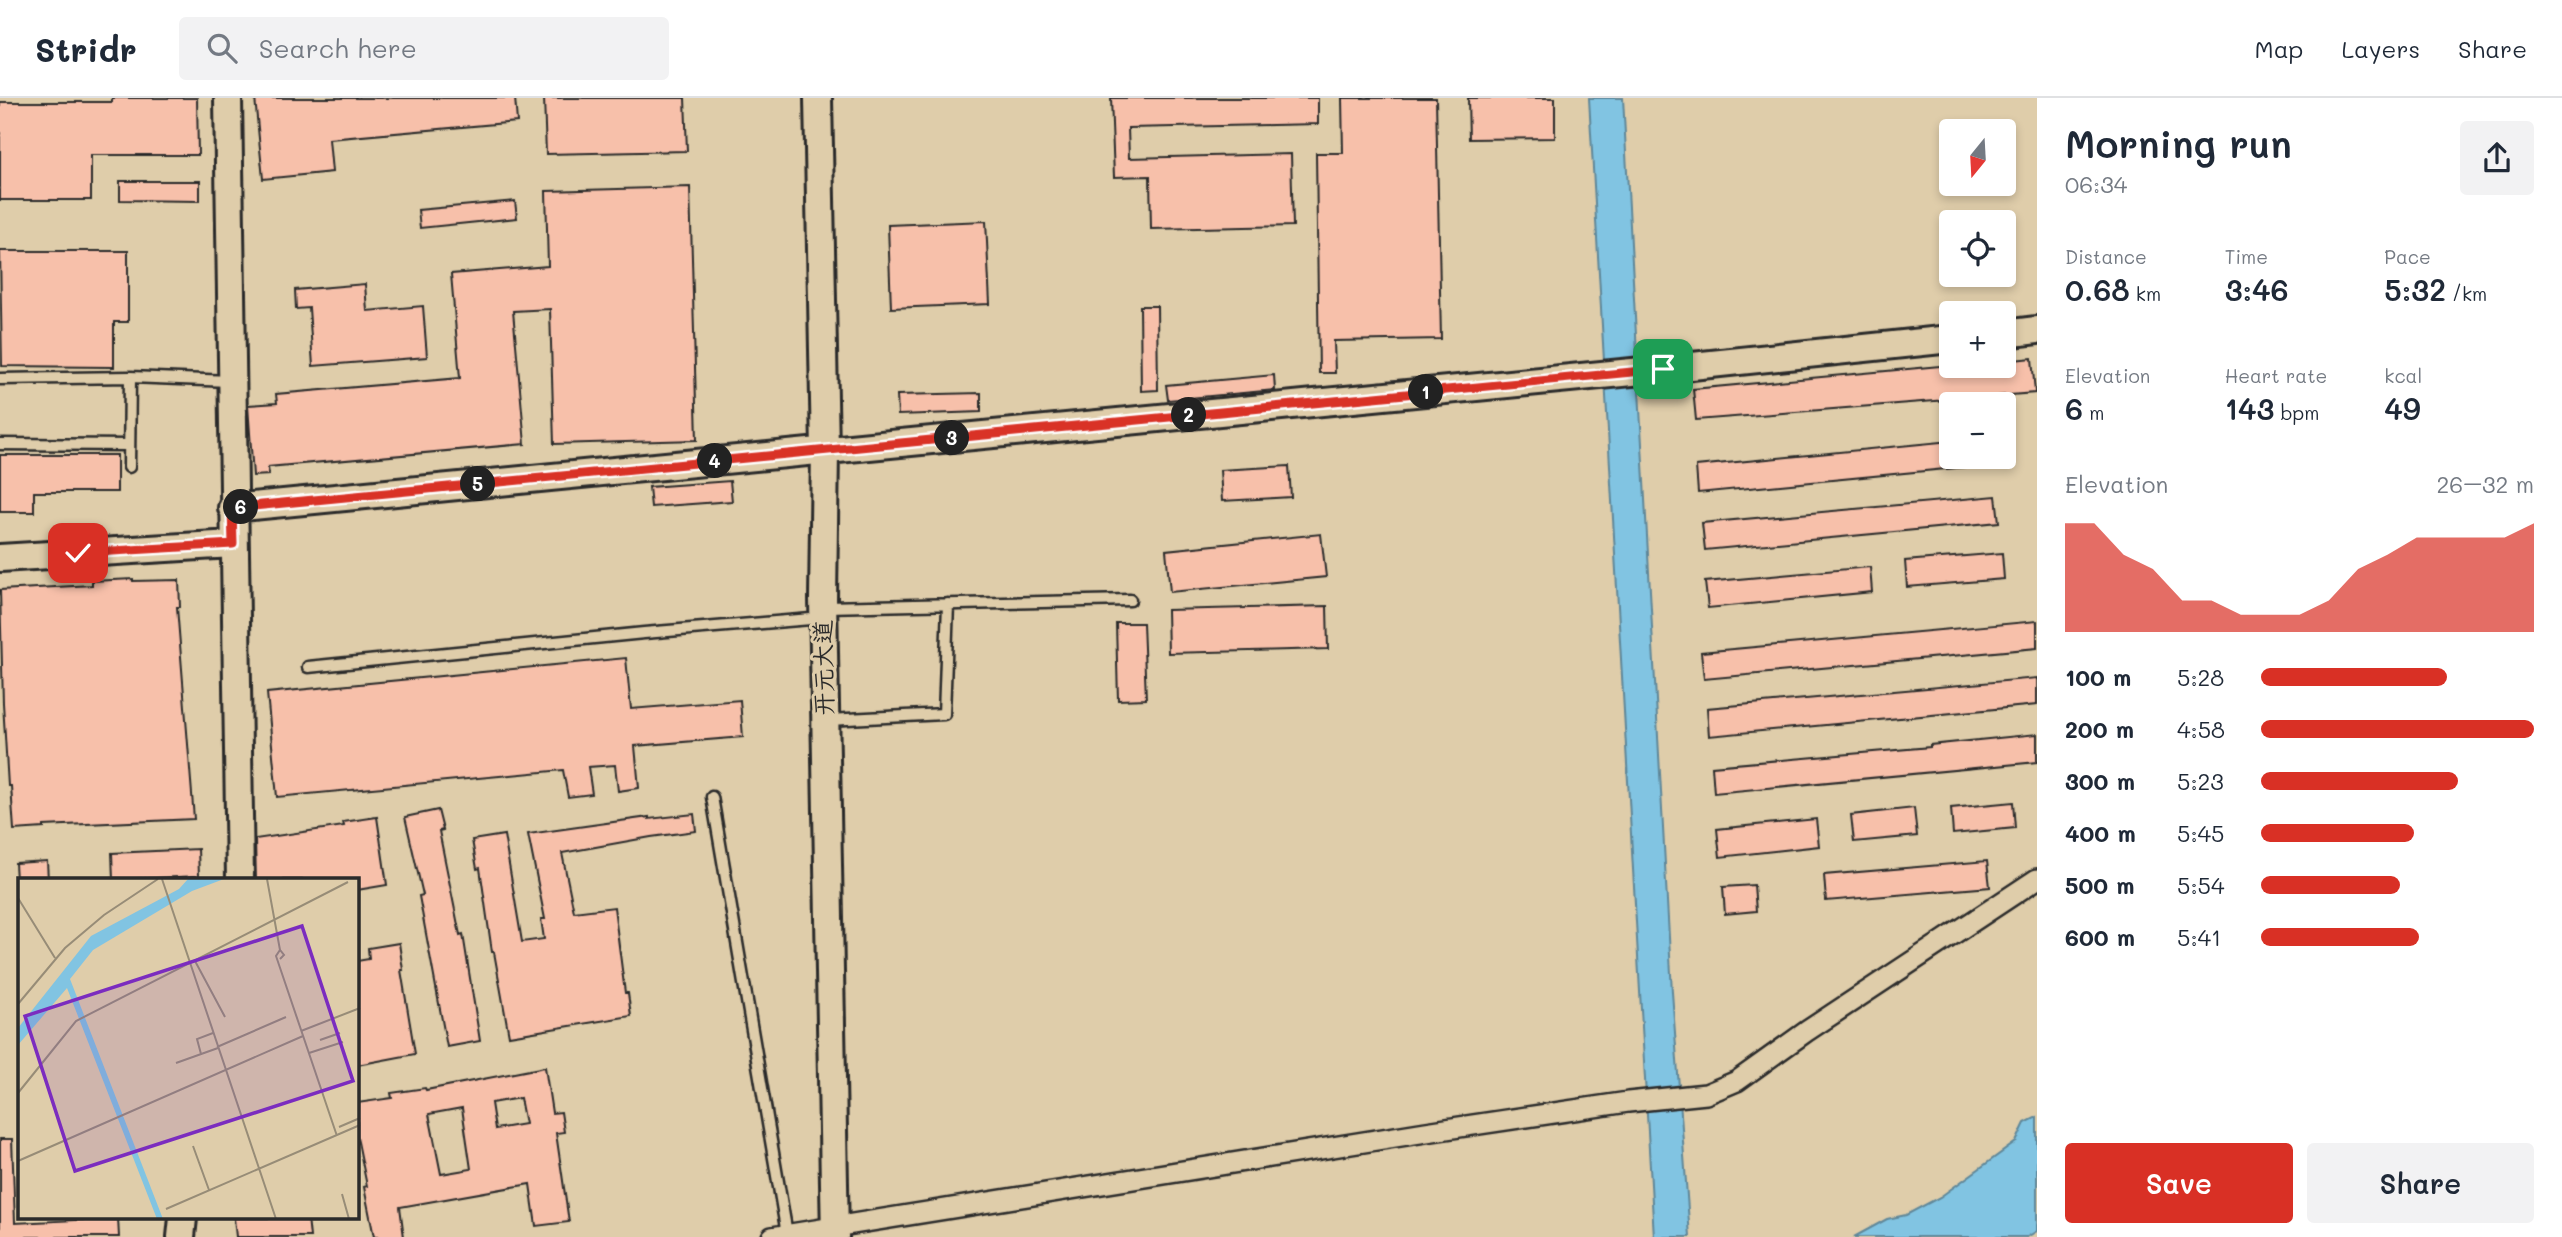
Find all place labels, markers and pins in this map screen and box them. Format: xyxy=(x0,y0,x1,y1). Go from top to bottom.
pin xyxy=(1633,339,1693,399)
pin: 1 xyxy=(1408,374,1444,410)
pin: 2 xyxy=(1172,398,1206,432)
pin: 3 xyxy=(934,420,970,456)
pin: 4 xyxy=(698,444,732,478)
pin: 5 xyxy=(461,466,496,502)
pin: 6 xyxy=(224,490,258,524)
pin xyxy=(48,523,108,583)

